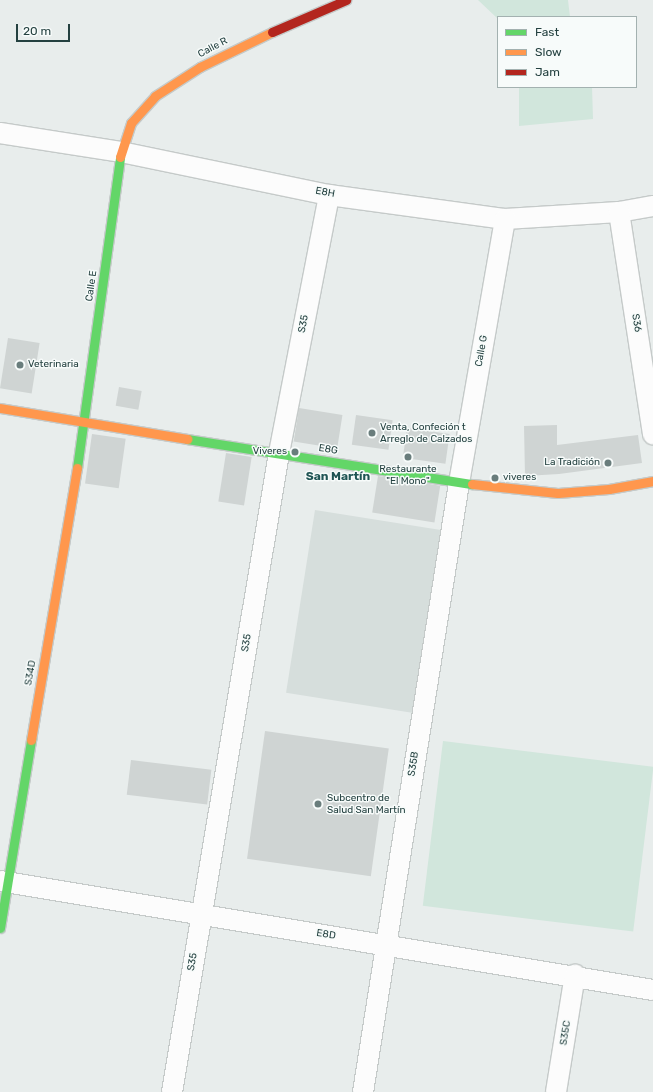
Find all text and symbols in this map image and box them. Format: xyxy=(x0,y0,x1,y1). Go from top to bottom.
scale bar xyxy=(18,16,72,42)
legend xyxy=(497,16,637,88)
text: 20 m xyxy=(23,24,51,38)
text: Fast xyxy=(535,25,559,39)
street label: Calle R xyxy=(196,35,230,61)
text: Slow xyxy=(535,45,562,59)
text: Jam xyxy=(535,65,560,79)
street label: E8H xyxy=(314,185,336,201)
street label: Calle E xyxy=(84,270,100,302)
street label: S36 xyxy=(629,313,643,333)
street label: S35 xyxy=(296,314,312,334)
street label: Calle G xyxy=(473,334,491,368)
place label: Veterinaria xyxy=(28,359,79,371)
marker: Veterinaria xyxy=(15,360,25,370)
place label: Venta, Confeción t Arreglo de Calzados xyxy=(380,421,472,444)
marker: Venta, Confeción t Arreglo de Calzados xyxy=(367,428,377,438)
street label: E8G xyxy=(318,443,338,457)
place label: Viveres xyxy=(253,446,287,458)
marker: Viveres xyxy=(290,447,300,457)
marker: Restaurante "El Mono" xyxy=(403,452,413,462)
place label: La Tradición xyxy=(544,457,600,469)
marker: La Tradición xyxy=(603,458,613,468)
place label: Restaurante "El Mono" xyxy=(379,463,437,486)
district label: San Martín xyxy=(306,470,370,484)
place label: viveres xyxy=(503,472,536,484)
marker: viveres xyxy=(490,473,500,483)
street label: S35 xyxy=(240,633,254,653)
street label: S34D xyxy=(23,659,39,687)
street label: S35B xyxy=(406,751,422,777)
place label: Subcentro de Salud San Martín xyxy=(327,792,405,816)
marker: Subcentro de Salud San Martín xyxy=(312,798,324,810)
street label: E8D xyxy=(316,928,336,942)
street label: S35 xyxy=(186,952,200,972)
street label: S35C xyxy=(558,1020,574,1046)

